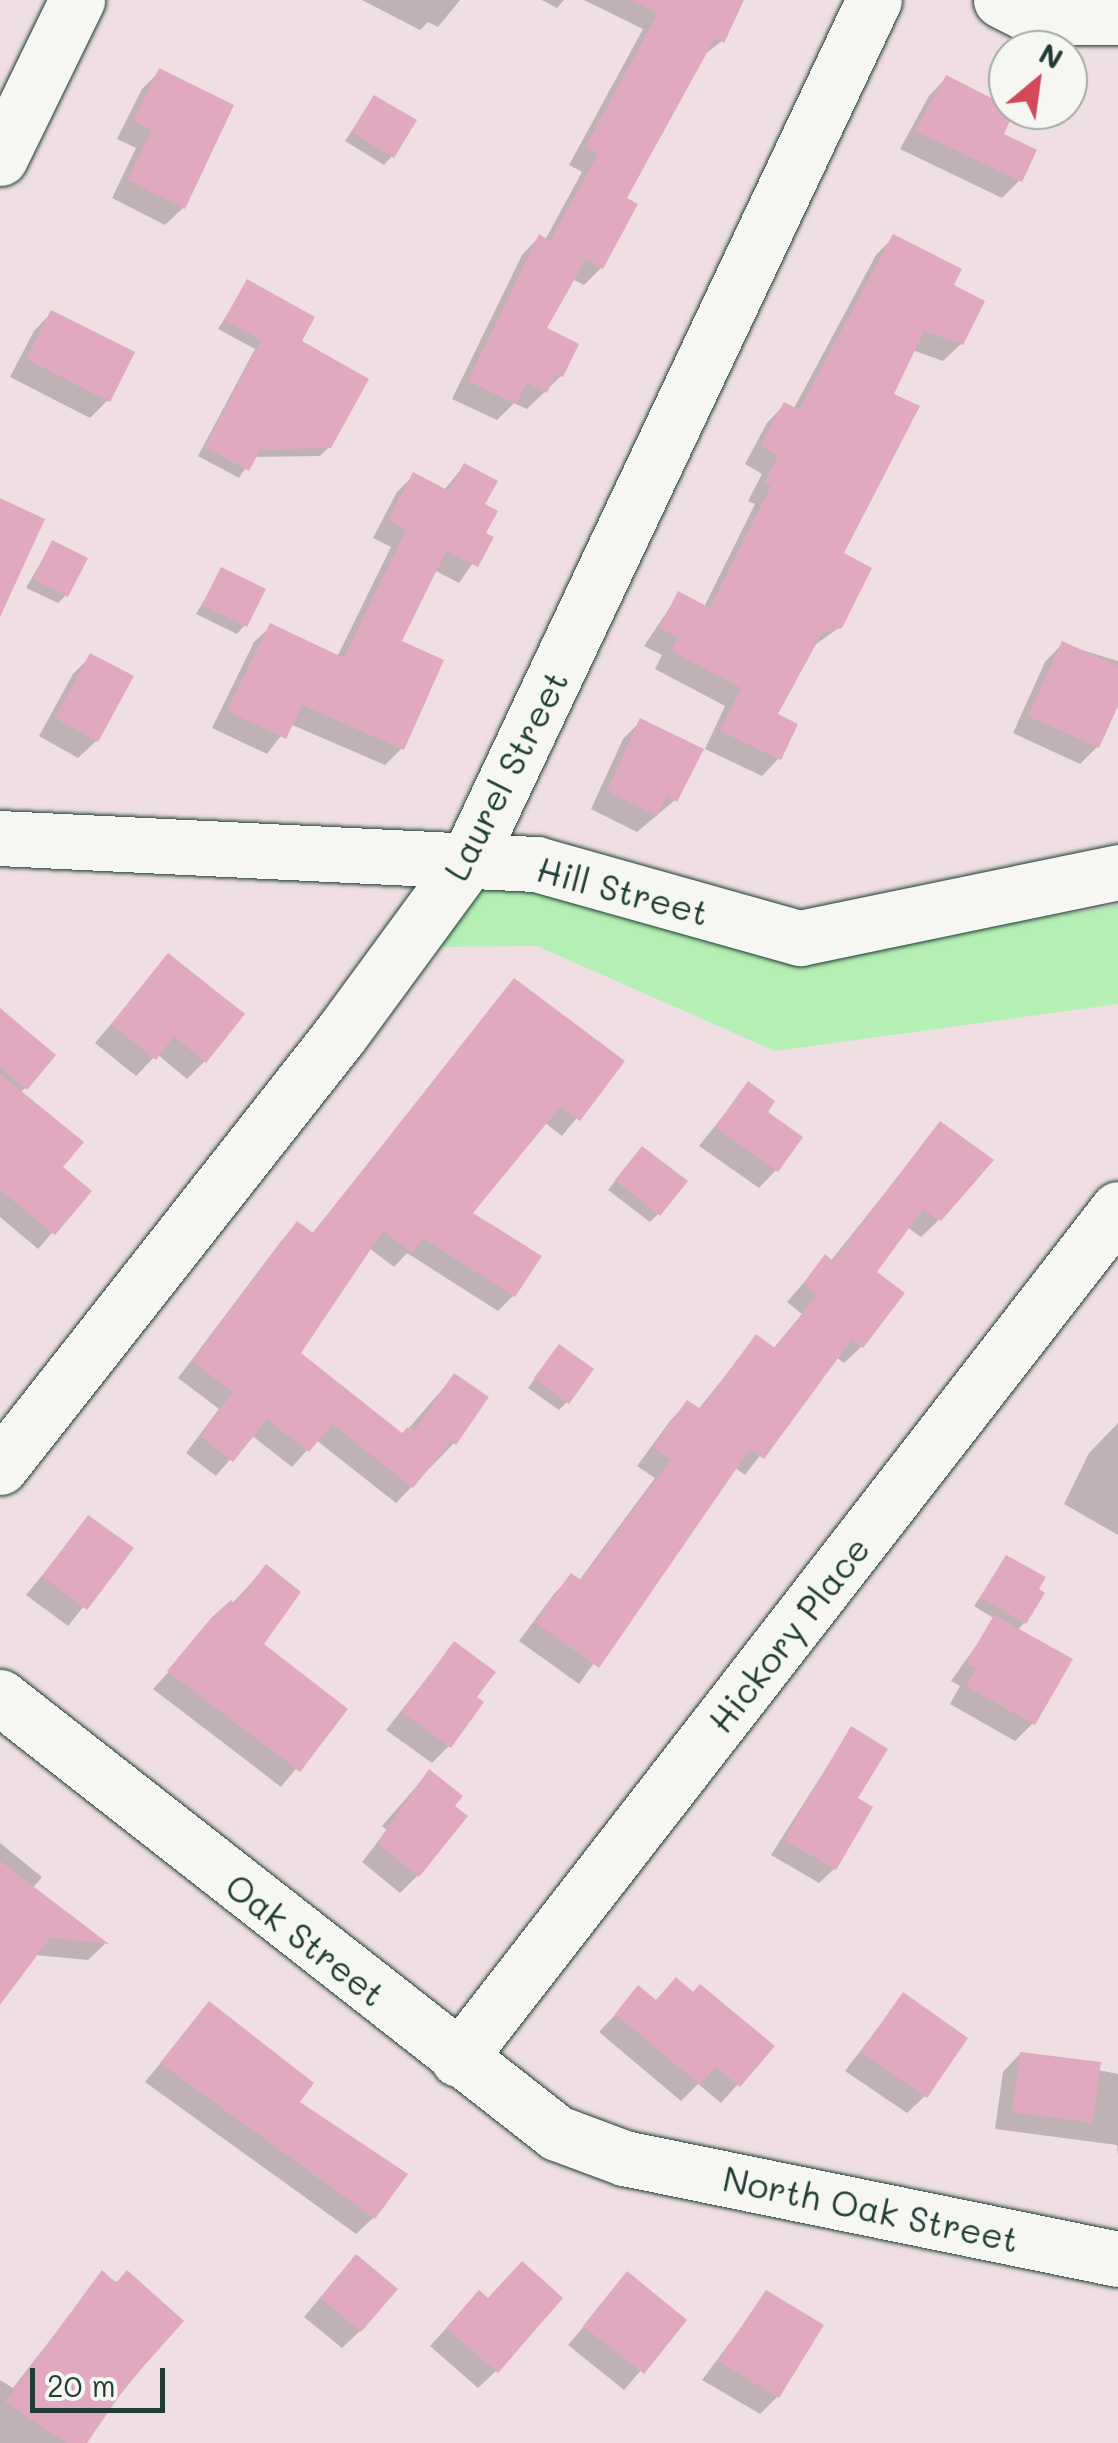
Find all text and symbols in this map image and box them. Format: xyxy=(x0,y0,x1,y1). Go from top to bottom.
north arrow xyxy=(988,30,1088,130)
text: N xyxy=(1034,35,1070,76)
street label: Laurel Street xyxy=(434,663,576,887)
street label: Hill Street xyxy=(533,847,713,933)
street label: Hickory Place xyxy=(699,1528,877,1740)
street label: Oak Street xyxy=(218,1864,394,2014)
street label: North Oak Street xyxy=(719,2156,1023,2260)
scale bar xyxy=(35,2348,170,2410)
text: 20 m xyxy=(47,2365,116,2405)

